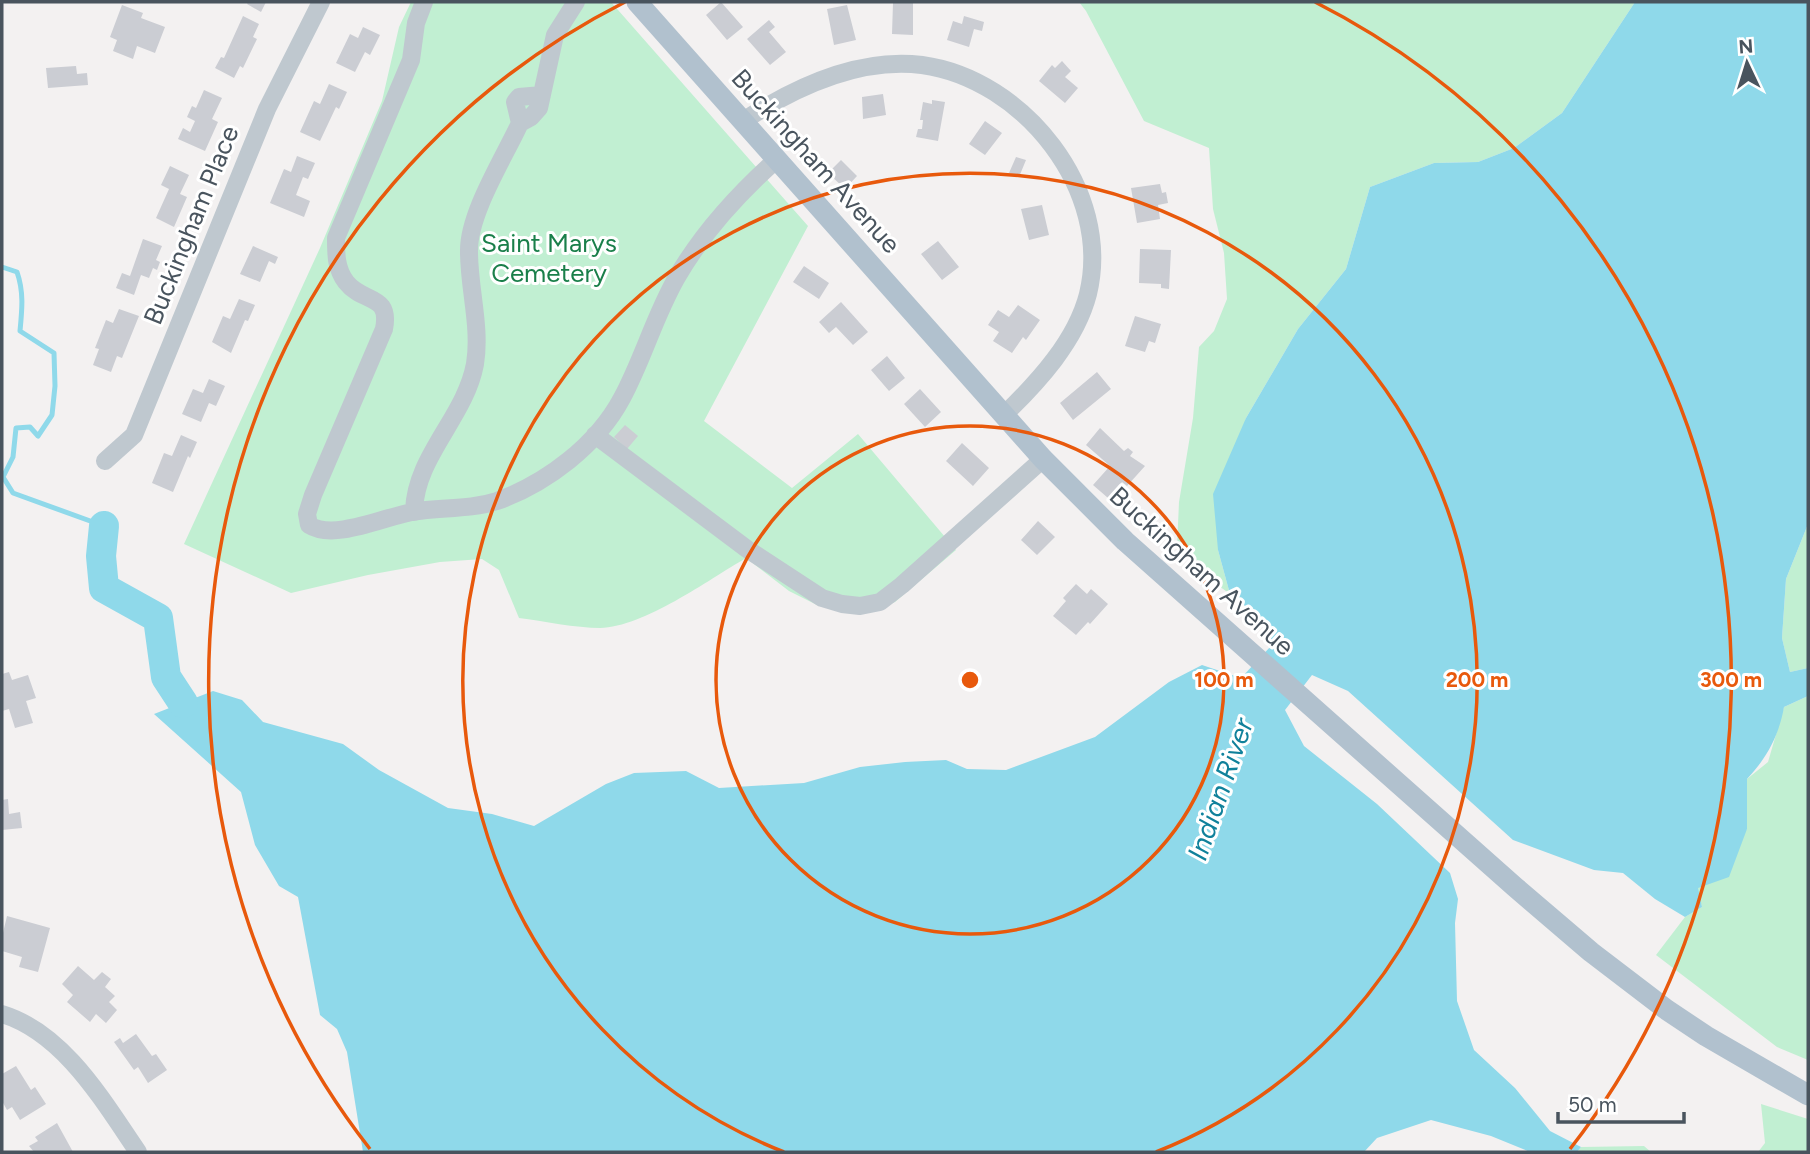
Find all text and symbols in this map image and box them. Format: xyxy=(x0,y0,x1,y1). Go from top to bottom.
north arrow xyxy=(1712,28,1782,98)
text: N xyxy=(1738,35,1754,59)
street label: Buckingham Avenue xyxy=(725,62,907,260)
street label: Buckingham Place xyxy=(137,121,245,329)
park label: Saint Marys Cemetery xyxy=(481,227,617,289)
street label: Buckingham Avenue xyxy=(1103,480,1301,662)
text: 100 m xyxy=(1194,667,1254,692)
text: 200 m xyxy=(1446,667,1508,692)
text: 300 m xyxy=(1700,667,1762,692)
centre of rings xyxy=(958,668,982,692)
water label: Indian River xyxy=(1180,712,1261,865)
scale bar xyxy=(1558,1080,1684,1124)
text: 50 m xyxy=(1568,1092,1617,1117)

